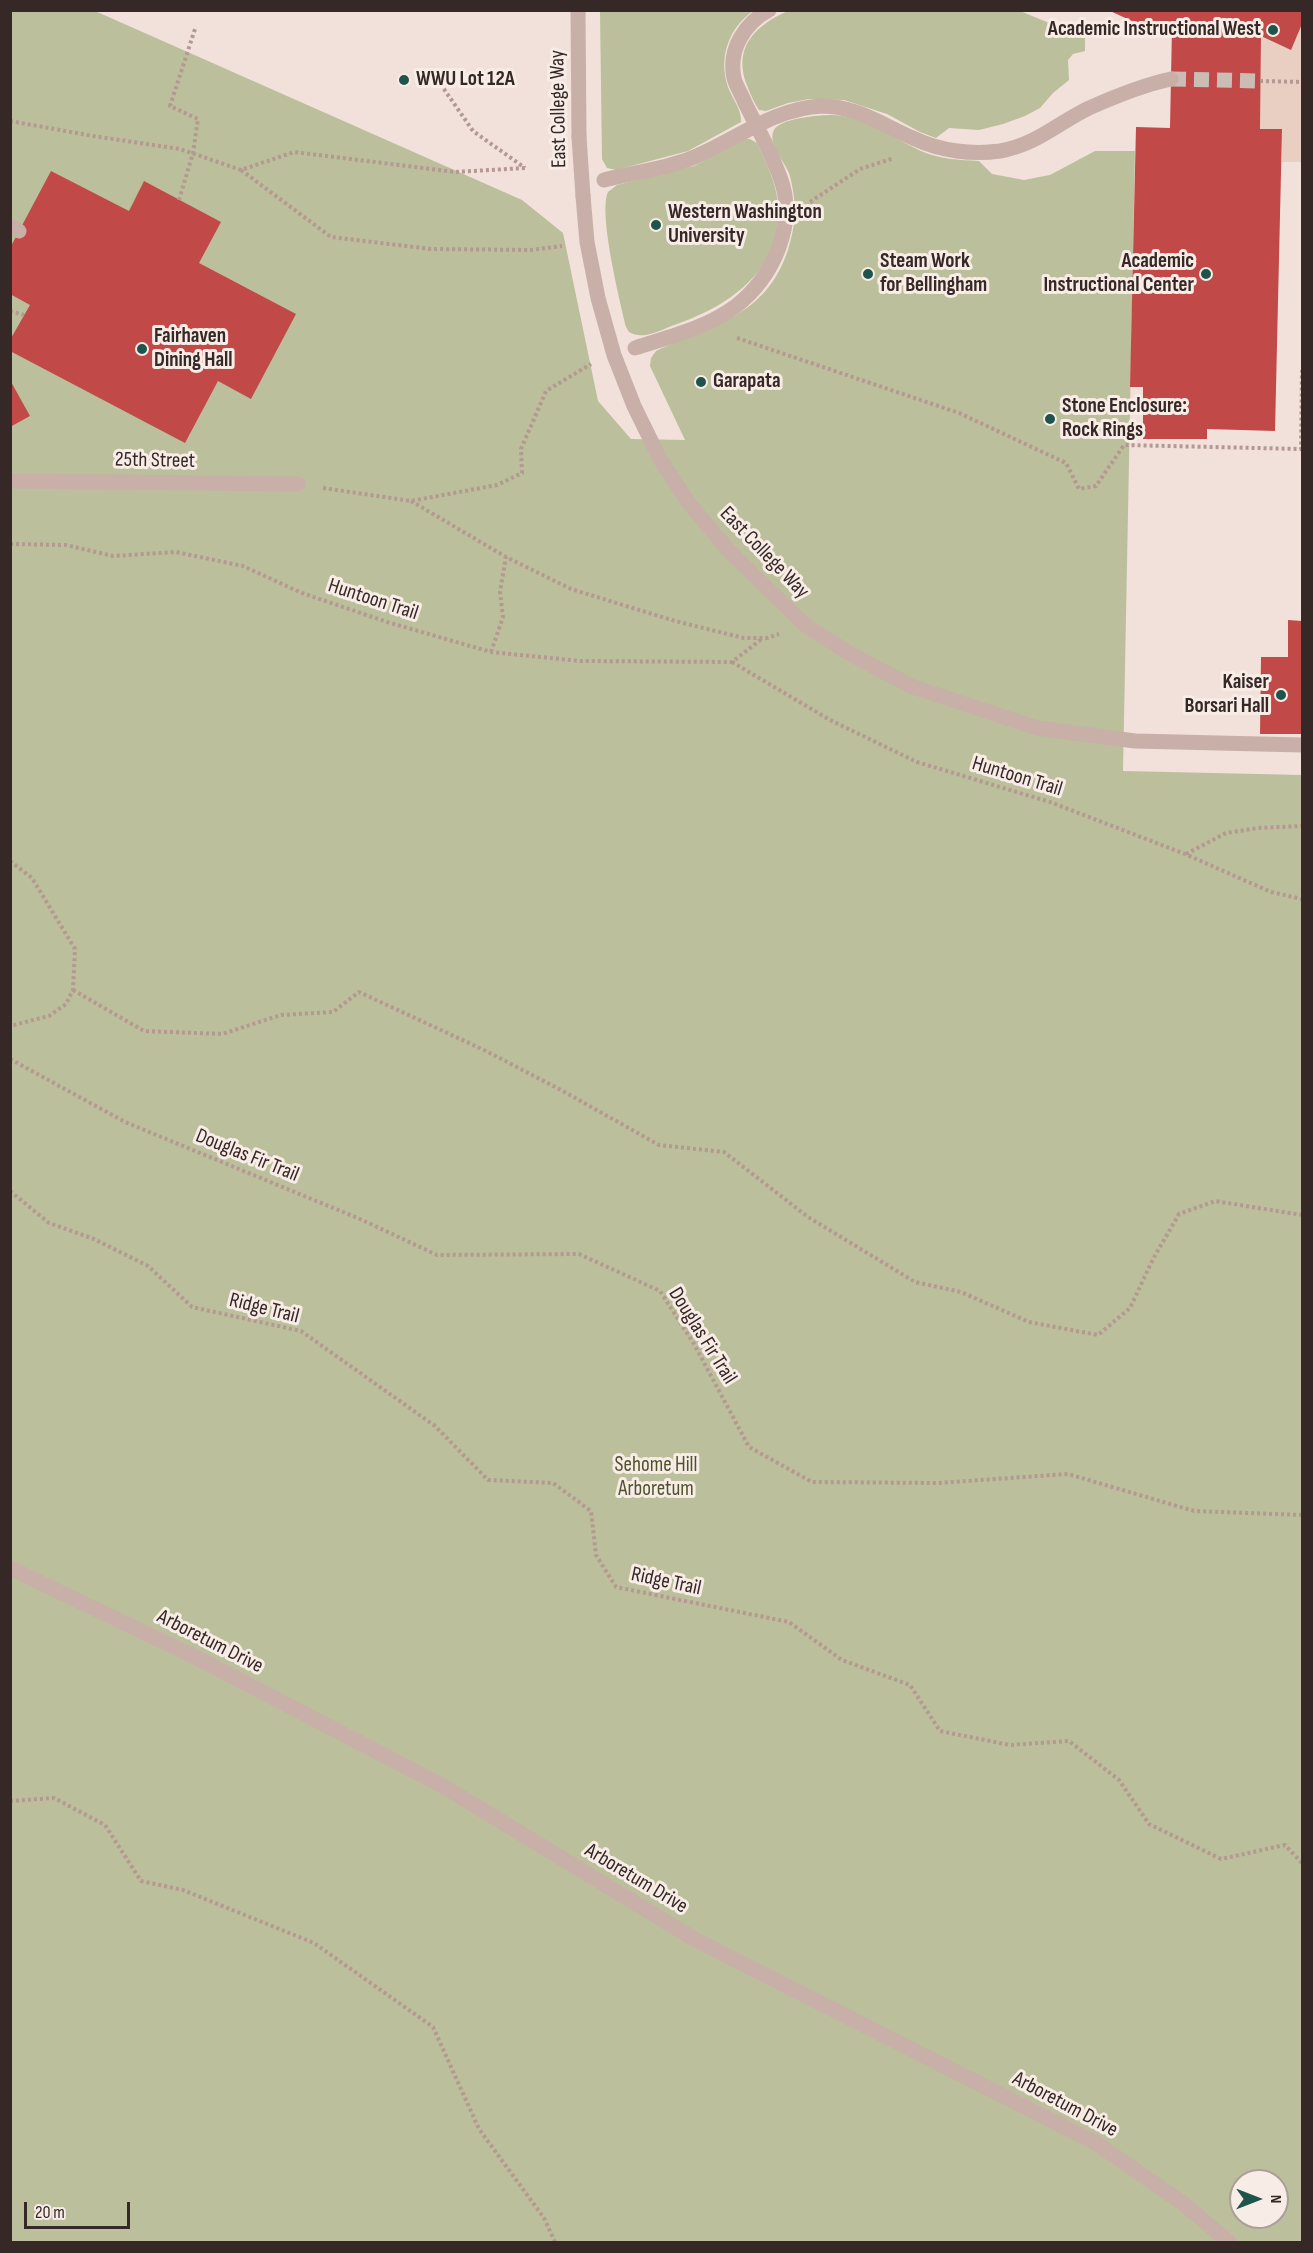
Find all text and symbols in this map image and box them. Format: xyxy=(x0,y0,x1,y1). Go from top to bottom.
place label: Academic Instructional West xyxy=(1048,17,1261,43)
marker: Academic Instructional West xyxy=(1266,23,1280,37)
street label: East College Way xyxy=(545,50,573,168)
place label: WWU Lot 12A xyxy=(416,67,515,93)
marker: WWU Lot 12A xyxy=(397,73,411,87)
place label: Western Washington University xyxy=(668,200,822,250)
marker: Western Washington University xyxy=(649,218,663,232)
place label: Steam Work for Bellingham xyxy=(880,249,987,299)
place label: Academic Instructional Center xyxy=(1043,249,1194,299)
marker: Steam Work for Bellingham xyxy=(861,267,875,281)
marker: Academic Instructional Center xyxy=(1199,267,1213,281)
place label: Fairhaven Dining Hall xyxy=(154,324,233,374)
marker: Fairhaven Dining Hall xyxy=(135,342,149,356)
place label: Garapata xyxy=(713,369,781,395)
marker: Garapata xyxy=(694,375,708,389)
place label: Stone Enclosure: Rock Rings xyxy=(1062,394,1187,444)
marker: Stone Enclosure: Rock Rings xyxy=(1043,412,1057,426)
street label: 25th Street xyxy=(115,448,195,474)
street label: East College Way xyxy=(714,502,814,604)
street label: Huntoon Trail xyxy=(325,574,421,626)
place label: Kaiser Borsari Hall xyxy=(1185,670,1269,720)
marker: Kaiser Borsari Hall xyxy=(1274,688,1288,702)
street label: Huntoon Trail xyxy=(969,751,1065,803)
street label: Douglas Fir Trail xyxy=(192,1124,302,1188)
street label: Douglas Fir Trail xyxy=(662,1283,742,1389)
street label: Ridge Trail xyxy=(227,1288,301,1330)
park label: Sehome Hill Arboretum xyxy=(615,1453,697,1503)
street label: Ridge Trail xyxy=(629,1562,703,1602)
street label: Arboretum Drive xyxy=(153,1605,267,1679)
street label: Arboretum Drive xyxy=(580,1838,692,1920)
street label: Arboretum Drive xyxy=(1008,2067,1122,2143)
north arrow xyxy=(1229,2169,1289,2229)
scale bar xyxy=(27,2190,134,2228)
text: N xyxy=(1266,2195,1285,2203)
text: 20 m xyxy=(35,2202,65,2223)

